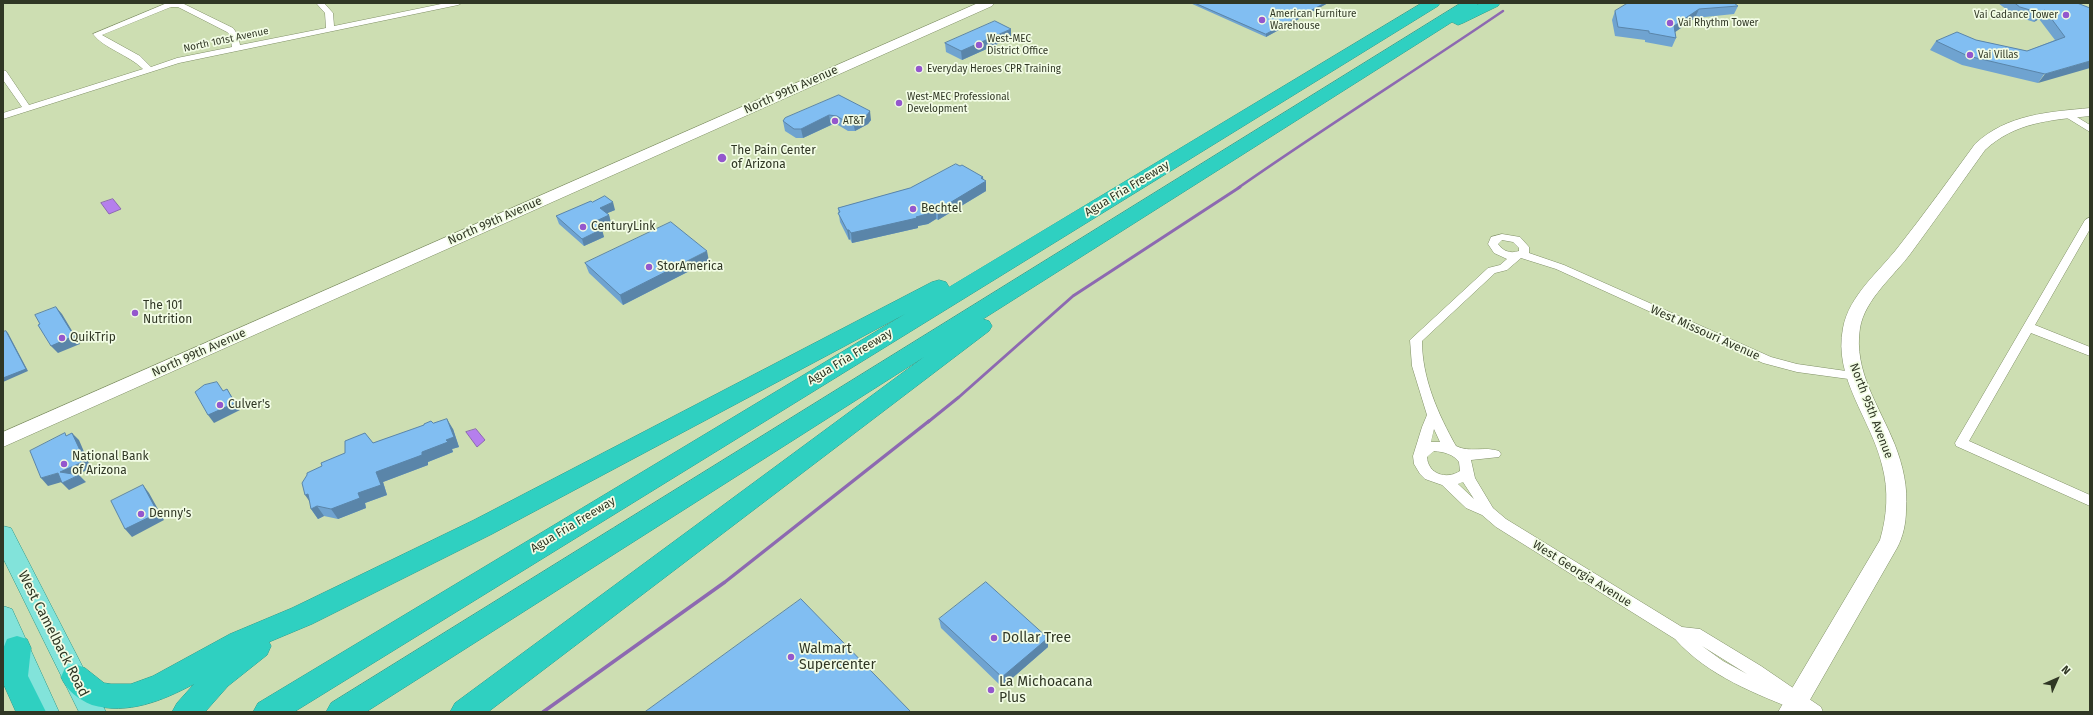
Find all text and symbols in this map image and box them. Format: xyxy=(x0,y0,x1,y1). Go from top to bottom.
place label: American Furniture Warehouse xyxy=(1270,8,1356,32)
place label: Vai Cadance Tower xyxy=(1974,9,2058,21)
marker: Vai Cadance Tower xyxy=(2061,10,2071,20)
marker: American Furniture Warehouse xyxy=(1257,15,1267,25)
place label: Vai Rhythm Tower xyxy=(1678,17,1758,29)
marker: Vai Rhythm Tower xyxy=(1665,18,1675,28)
street label: North 101st Avenue xyxy=(182,25,270,55)
place label: West-MEC District Office xyxy=(987,33,1048,56)
marker: West-MEC District Office xyxy=(974,40,984,50)
place label: Vai Villas xyxy=(1978,49,2018,61)
marker: Vai Villas xyxy=(1965,50,1975,60)
street label: North 99th Avenue xyxy=(742,63,840,117)
place label: Everyday Heroes CPR Training xyxy=(927,63,1061,75)
marker: Everyday Heroes CPR Training xyxy=(914,64,924,74)
place label: West-MEC Professional Development xyxy=(907,91,1010,114)
marker: West-MEC Professional Development xyxy=(894,98,904,108)
place label: AT&T xyxy=(843,115,865,127)
marker: AT&T xyxy=(830,116,840,126)
place label: The Pain Center of Arizona xyxy=(731,144,816,172)
marker: The Pain Center of Arizona xyxy=(716,152,728,164)
street label: Agua Fria Freeway xyxy=(1082,158,1172,220)
street label: North 99th Avenue xyxy=(446,194,544,248)
place label: Bechtel xyxy=(921,202,962,216)
marker: Bechtel xyxy=(908,204,918,214)
place label: CenturyLink xyxy=(591,220,655,234)
marker: CenturyLink xyxy=(578,222,588,232)
place label: StorAmerica xyxy=(657,260,723,274)
marker: StorAmerica xyxy=(644,262,654,272)
place label: The 101 Nutrition xyxy=(143,299,192,327)
street label: West Missouri Avenue xyxy=(1648,302,1762,364)
marker: The 101 Nutrition xyxy=(130,308,140,318)
street label: North 99th Avenue xyxy=(150,326,248,380)
street label: Agua Fria Freeway xyxy=(805,326,895,388)
place label: QuikTrip xyxy=(70,331,116,345)
marker: QuikTrip xyxy=(57,333,67,343)
street label: North 95th Avenue xyxy=(1846,361,1896,461)
place label: Culver's xyxy=(228,398,270,412)
marker: Culver's xyxy=(215,400,225,410)
place label: National Bank of Arizona xyxy=(72,450,149,478)
marker: National Bank of Arizona xyxy=(59,459,69,469)
street label: Agua Fria Freeway xyxy=(528,494,618,556)
place label: Denny's xyxy=(149,507,191,521)
marker: Denny's xyxy=(136,509,146,519)
street label: West Georgia Avenue xyxy=(1530,538,1634,610)
street label: West Camelback Road xyxy=(14,568,92,700)
place label: Dollar Tree xyxy=(1002,630,1071,646)
marker: Dollar Tree xyxy=(989,633,999,643)
place label: Walmart Supercenter xyxy=(799,641,876,674)
marker: Walmart Supercenter xyxy=(786,652,796,662)
north arrow xyxy=(2037,659,2077,699)
text: N xyxy=(2059,663,2073,677)
place label: La Michoacana Plus xyxy=(999,674,1093,706)
marker: La Michoacana Plus xyxy=(986,685,996,695)

